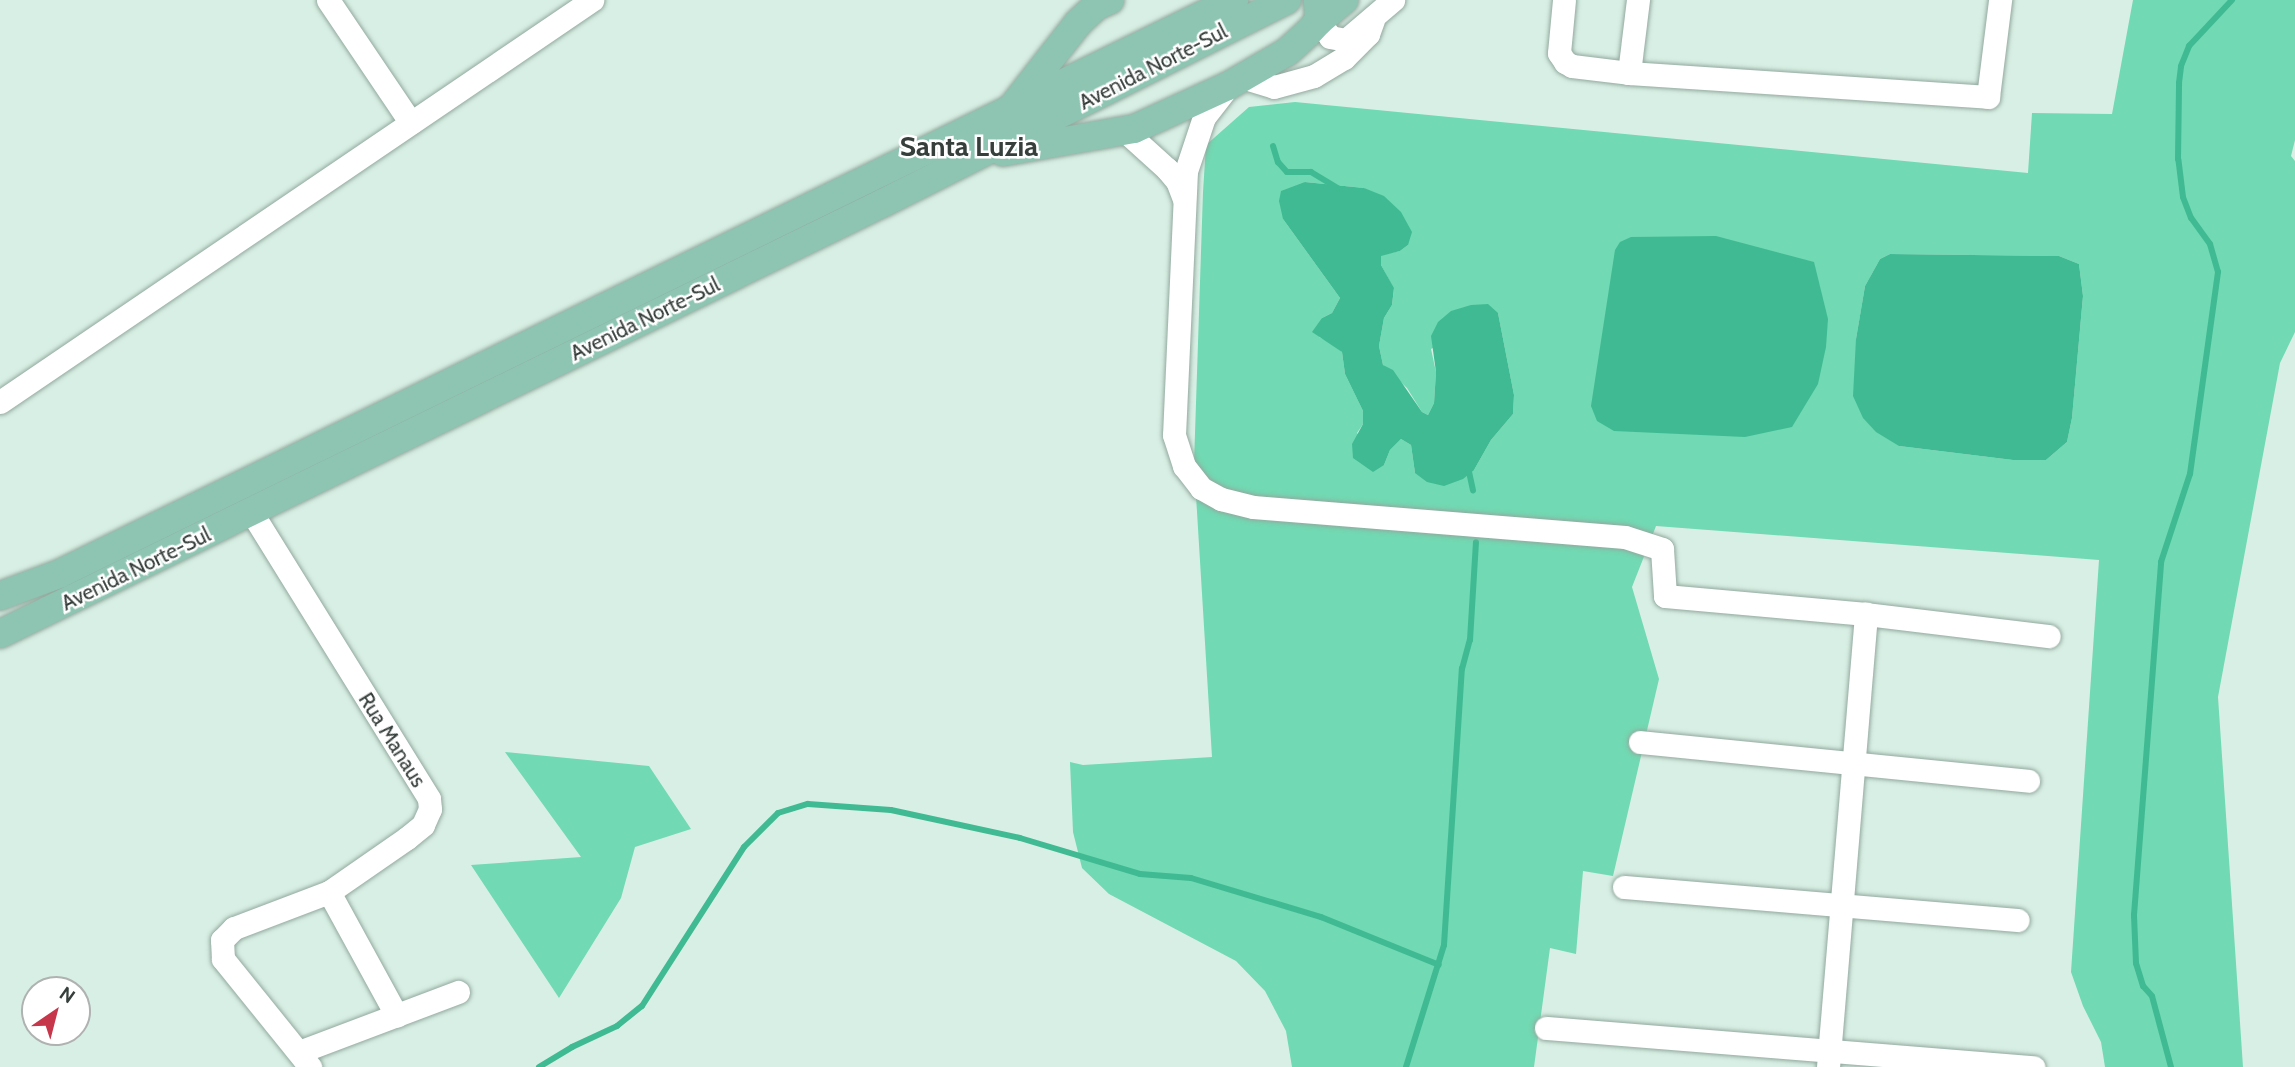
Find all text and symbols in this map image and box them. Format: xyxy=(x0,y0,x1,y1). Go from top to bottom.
street label: Avenida Norte-Sul xyxy=(1075,19,1231,115)
district label: Santa Luzia xyxy=(900,129,1038,163)
street label: Avenida Norte-Sul xyxy=(566,272,724,366)
street label: Avenida Norte-Sul xyxy=(57,522,215,616)
street label: Rua Manaus xyxy=(353,688,431,792)
north arrow xyxy=(21,976,91,1046)
text: N xyxy=(55,982,79,1008)

